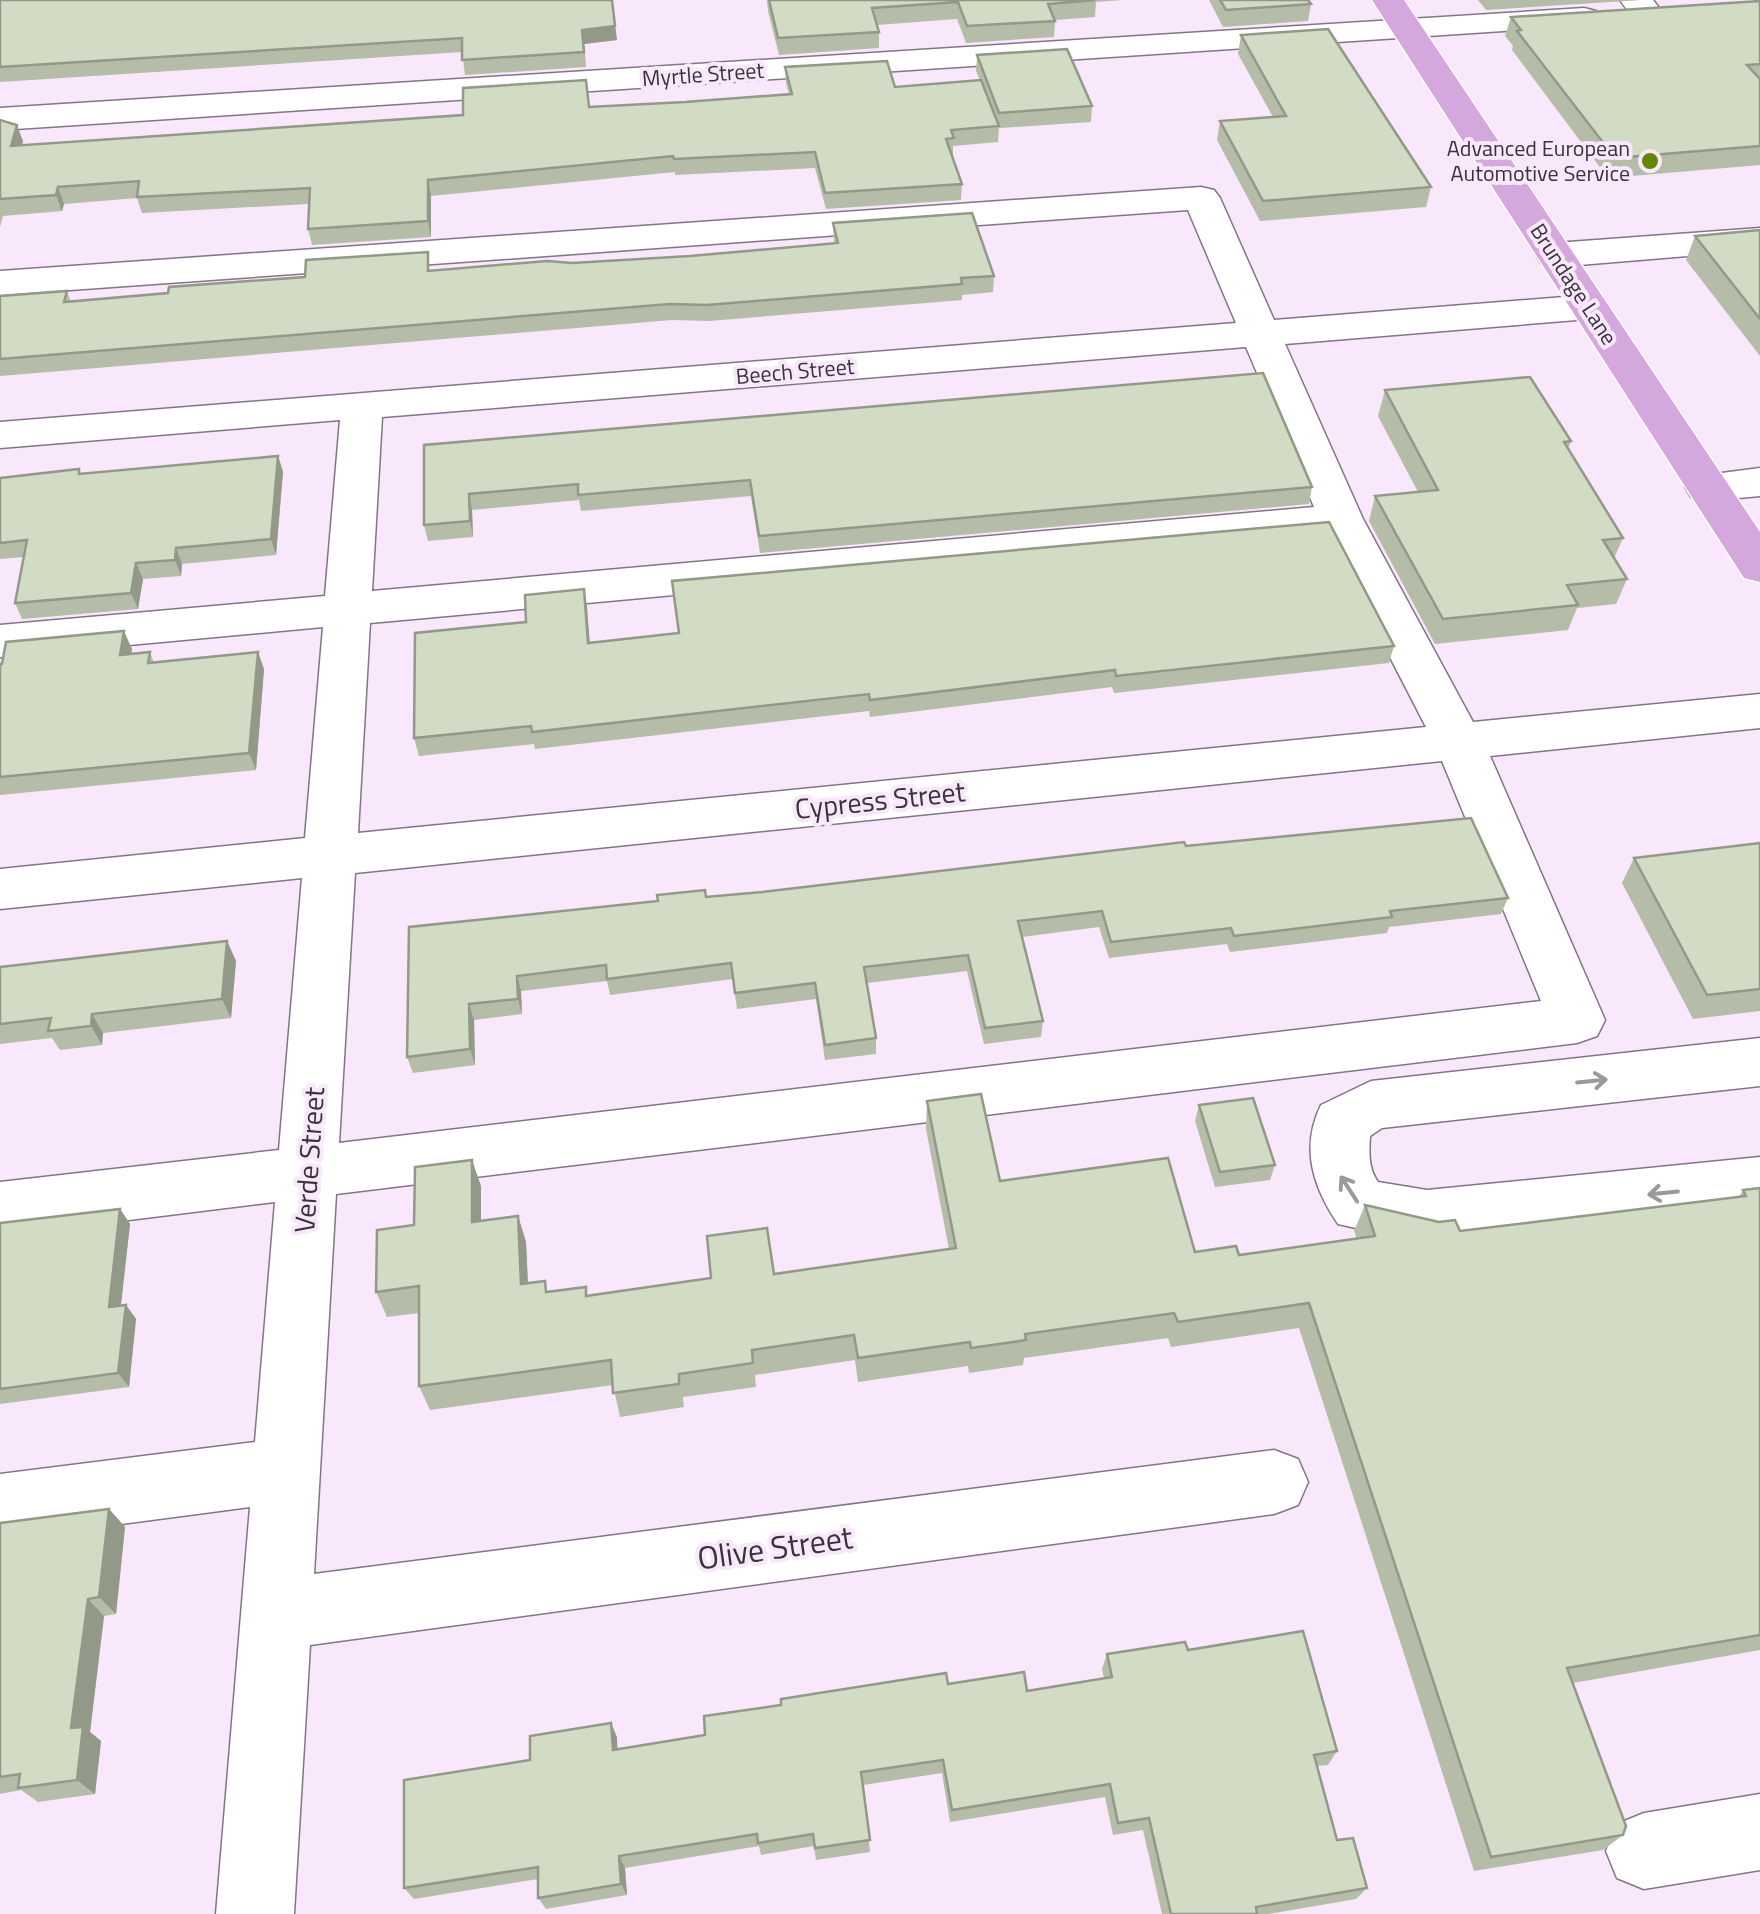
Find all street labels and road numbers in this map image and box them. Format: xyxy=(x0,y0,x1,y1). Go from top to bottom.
street label: Myrtle Street xyxy=(641,53,765,95)
street label: Brundage Lane xyxy=(1522,216,1626,352)
street label: Beech Street xyxy=(734,349,856,393)
street label: Cypress Street xyxy=(793,769,967,830)
street label: Verde Street xyxy=(282,1085,335,1234)
street label: Olive Street xyxy=(694,1512,856,1582)

